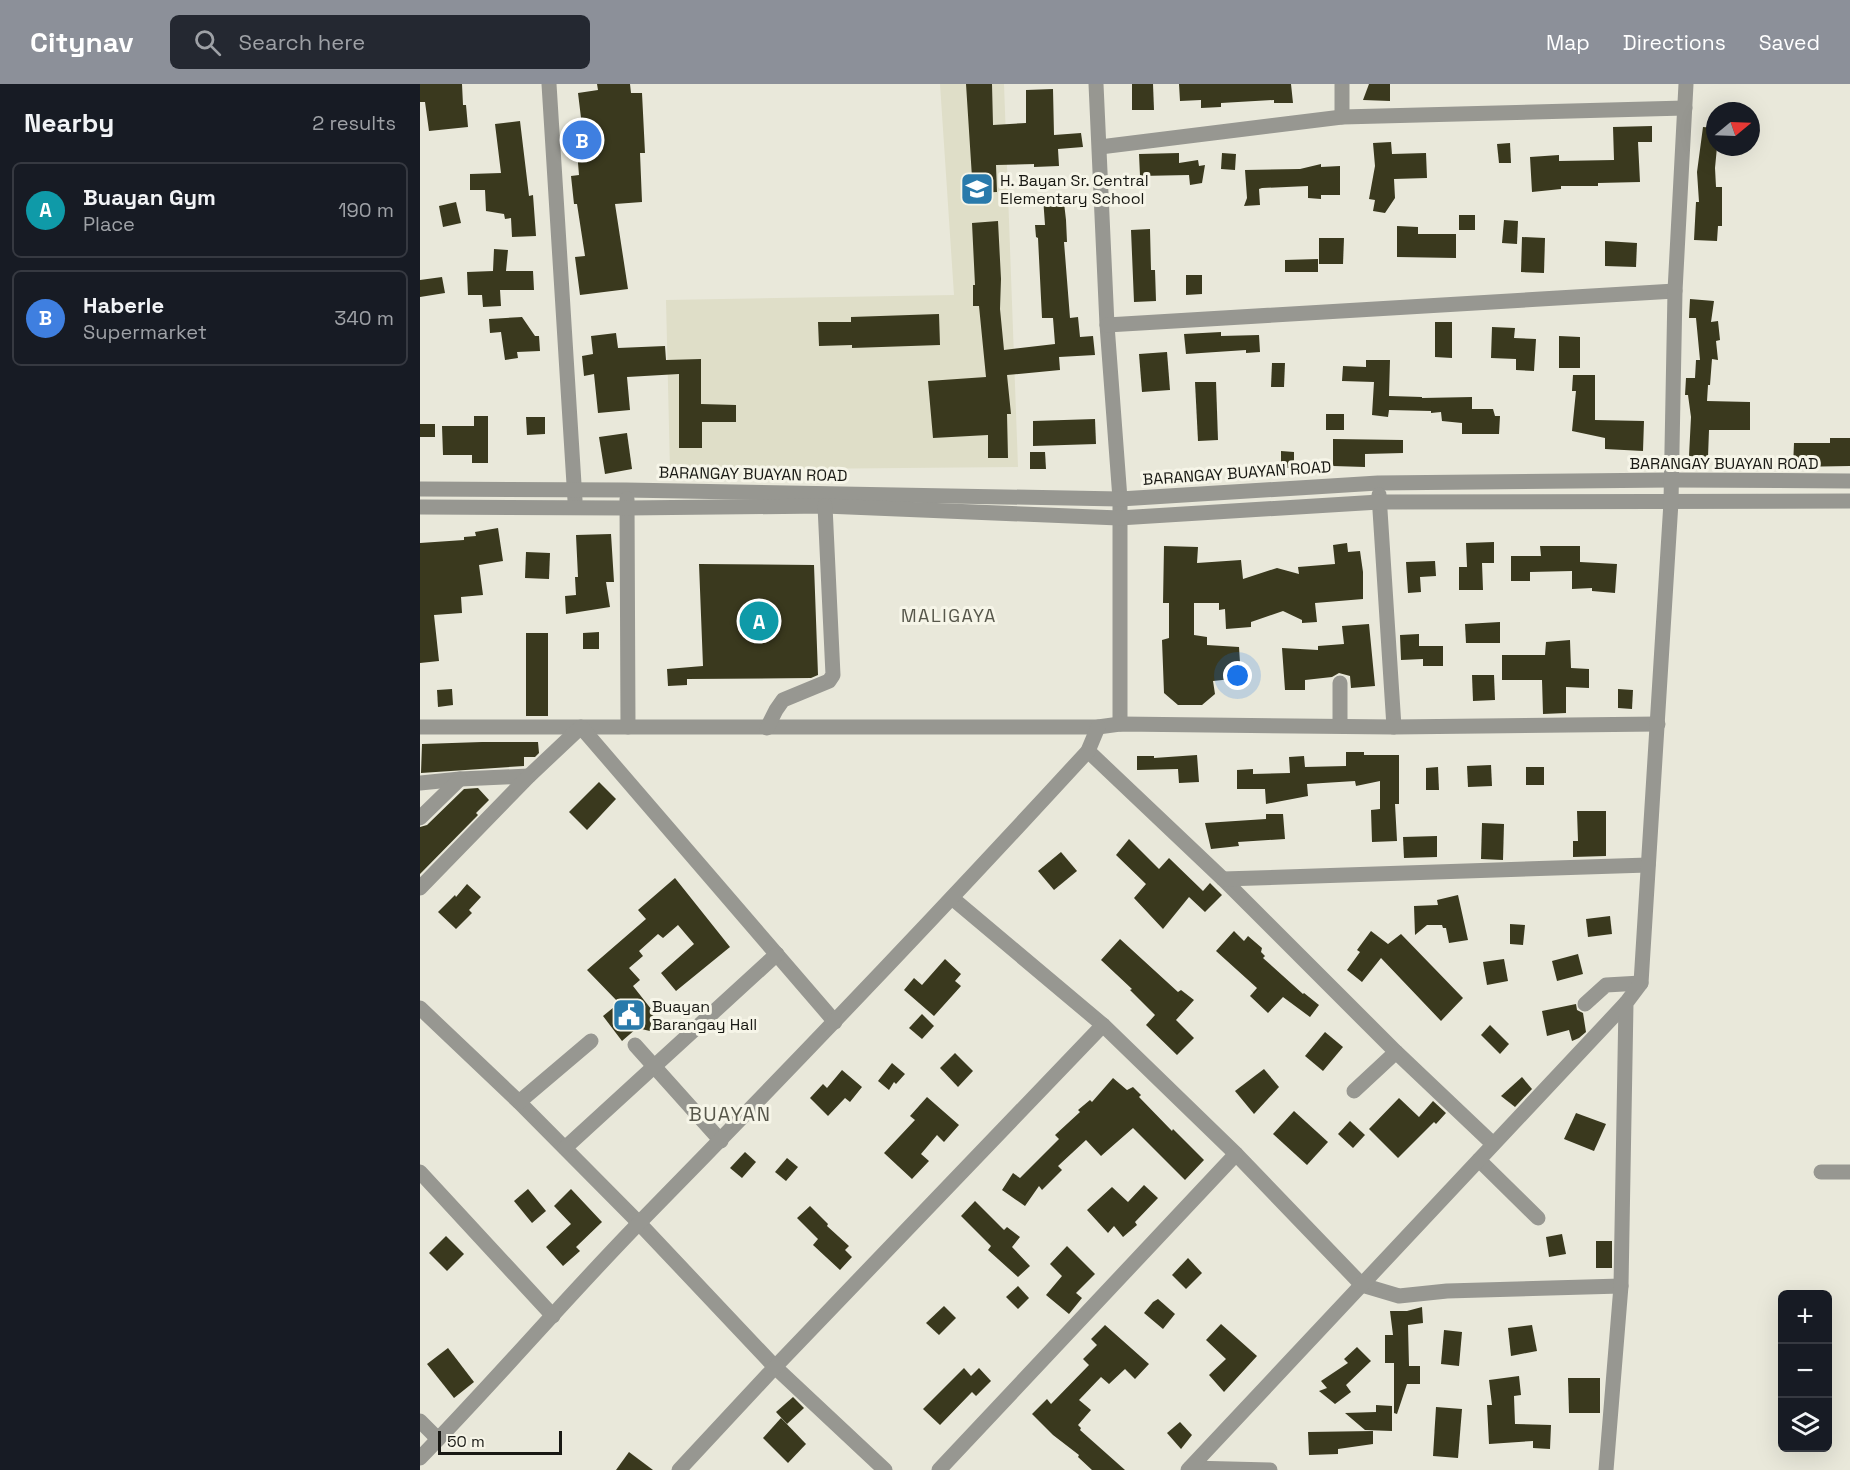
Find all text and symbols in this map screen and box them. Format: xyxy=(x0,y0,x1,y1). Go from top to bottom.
search box xyxy=(170,15,590,69)
text: Citynav xyxy=(30,24,134,60)
icon: search xyxy=(191,26,224,59)
text: Search here xyxy=(239,28,365,56)
text: Map xyxy=(1546,29,1590,56)
text: Directions xyxy=(1623,29,1726,56)
text: Saved xyxy=(1759,29,1820,56)
north arrow xyxy=(1706,102,1760,156)
text: Nearby xyxy=(24,106,114,140)
text: 2 results xyxy=(312,110,396,136)
pin: B xyxy=(562,118,602,162)
place label: H. Bayan Sr. Central Elementary School xyxy=(1000,170,1149,209)
school or university icon: H. Bayan Sr. Central Elementary School xyxy=(959,171,995,207)
text: Buayan Gym xyxy=(83,183,216,211)
text: A xyxy=(39,197,52,223)
text: 190 m xyxy=(338,197,394,223)
text: Place xyxy=(83,211,135,237)
text: Haberle xyxy=(83,291,164,319)
text: B xyxy=(39,305,52,331)
text: 340 m xyxy=(334,305,394,331)
text: Supermarket xyxy=(83,319,207,345)
street label: BARANGAY BUAYAN ROAD xyxy=(1629,453,1819,474)
street label: BARANGAY BUAYAN ROAD xyxy=(1142,456,1332,490)
street label: BARANGAY BUAYAN ROAD xyxy=(658,462,848,486)
pin: A xyxy=(740,598,778,644)
district label: MALIGAYA xyxy=(901,604,997,627)
your location xyxy=(1223,661,1252,690)
place label: Buayan Barangay Hall xyxy=(652,996,757,1035)
public building icon: Buayan Barangay Hall xyxy=(611,997,647,1033)
district label: BUAYAN xyxy=(689,1101,771,1127)
map controls xyxy=(1778,1290,1832,1452)
button: + xyxy=(1778,1290,1832,1344)
button: − xyxy=(1778,1344,1832,1398)
button: layers xyxy=(1778,1398,1832,1452)
scale bar xyxy=(438,1428,562,1456)
text: 50 m xyxy=(447,1431,485,1452)

